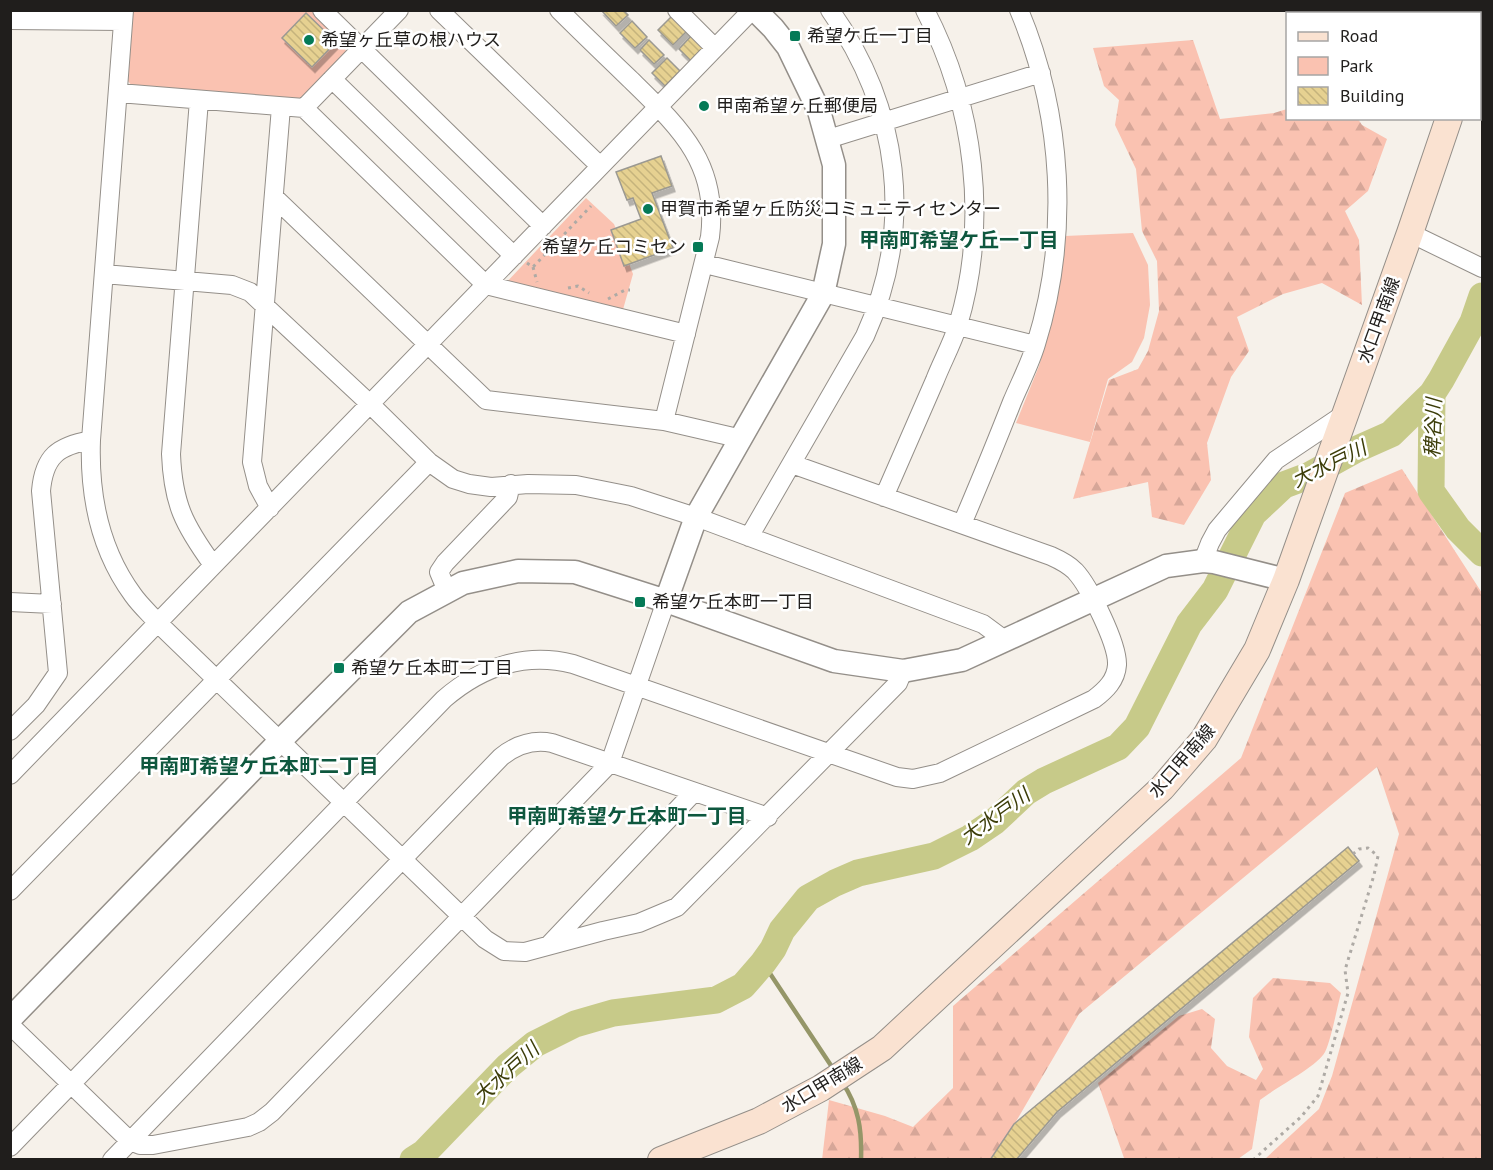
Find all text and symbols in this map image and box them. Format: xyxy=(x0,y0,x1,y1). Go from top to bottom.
legend xyxy=(1286,12,1481,120)
place label: 希望ケ丘一丁目 xyxy=(807,24,933,47)
text: Road xyxy=(1340,24,1378,47)
place label: 希望ヶ丘草の根ハウス xyxy=(321,28,501,51)
marker: 希望ケ丘一丁目 xyxy=(788,29,802,43)
marker: 希望ヶ丘草の根ハウス xyxy=(302,33,316,47)
text: Park xyxy=(1340,54,1373,77)
text: Building xyxy=(1340,84,1404,107)
place label: 甲南希望ヶ丘郵便局 xyxy=(716,94,878,117)
marker: 甲南希望ヶ丘郵便局 xyxy=(697,99,711,113)
place label: 甲賀市希望ヶ丘防災コミュニティセンター xyxy=(660,197,1001,220)
marker: 甲賀市希望ヶ丘防災コミュニティセンター xyxy=(641,202,655,216)
district label: 甲南町希望ケ丘一丁目 xyxy=(859,227,1059,253)
place label: 希望ケ丘コミセン xyxy=(542,235,686,258)
marker: 希望ケ丘コミセン xyxy=(691,240,705,254)
street label: 水口甲南線 xyxy=(1352,274,1405,366)
water label: 稗谷川 xyxy=(1419,396,1447,458)
water label: 大水戸川 xyxy=(1287,434,1372,493)
place label: 希望ケ丘本町一丁目 xyxy=(652,590,814,613)
marker: 希望ケ丘本町一丁目 xyxy=(633,595,647,609)
place label: 希望ケ丘本町二丁目 xyxy=(351,656,513,679)
marker: 希望ケ丘本町二丁目 xyxy=(332,661,346,675)
street label: 水口甲南線 xyxy=(1143,719,1220,802)
district label: 甲南町希望ケ丘本町二丁目 xyxy=(139,753,379,779)
water label: 大水戸川 xyxy=(955,781,1037,850)
district label: 甲南町希望ケ丘本町一丁目 xyxy=(507,803,747,829)
water label: 大水戸川 xyxy=(468,1035,546,1109)
street label: 水口甲南線 xyxy=(777,1052,866,1118)

